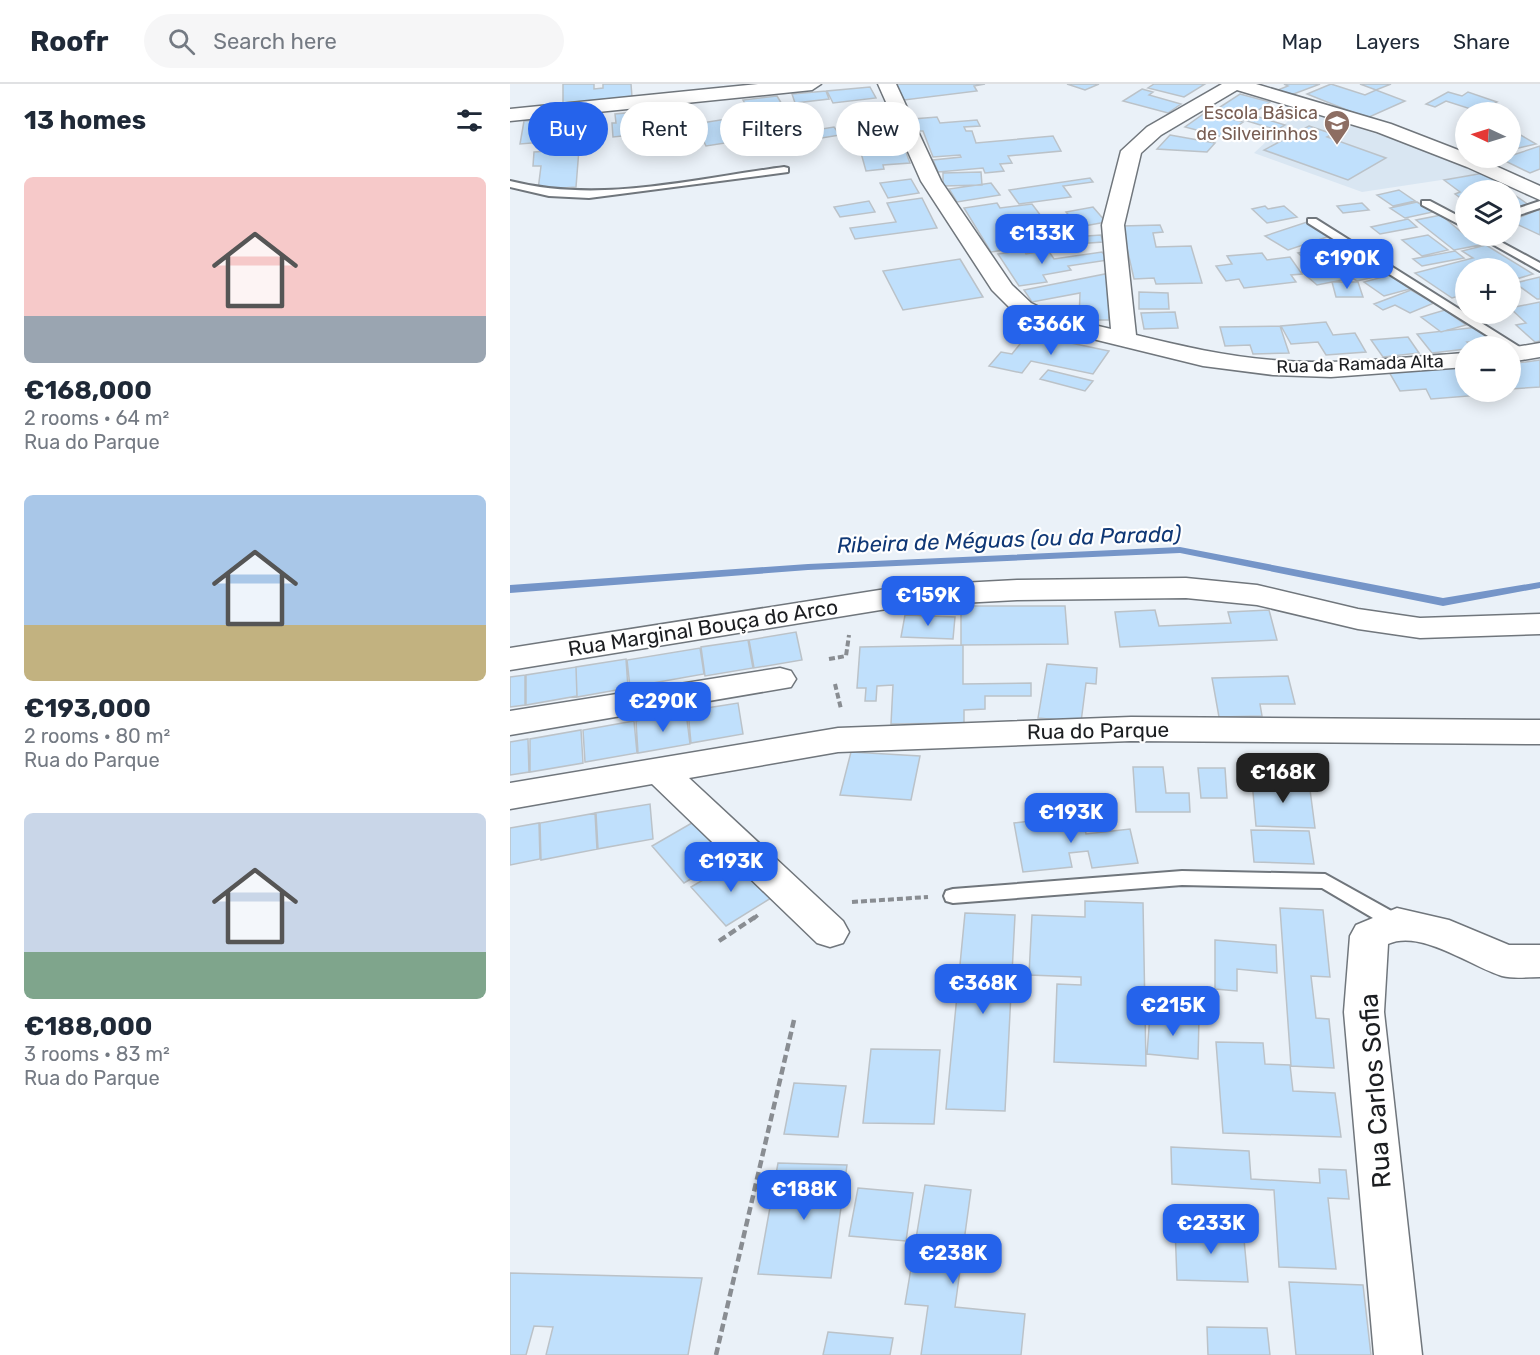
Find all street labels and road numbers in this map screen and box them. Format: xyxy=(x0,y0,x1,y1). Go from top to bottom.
street label: Rua da Ramada Alta xyxy=(1276,350,1444,378)
street label: Rua Marginal Bouça do Arco xyxy=(566,594,840,661)
street label: Rua do Parque xyxy=(1027,717,1169,744)
street label: Rua Carlos Sofia xyxy=(1353,992,1398,1190)

